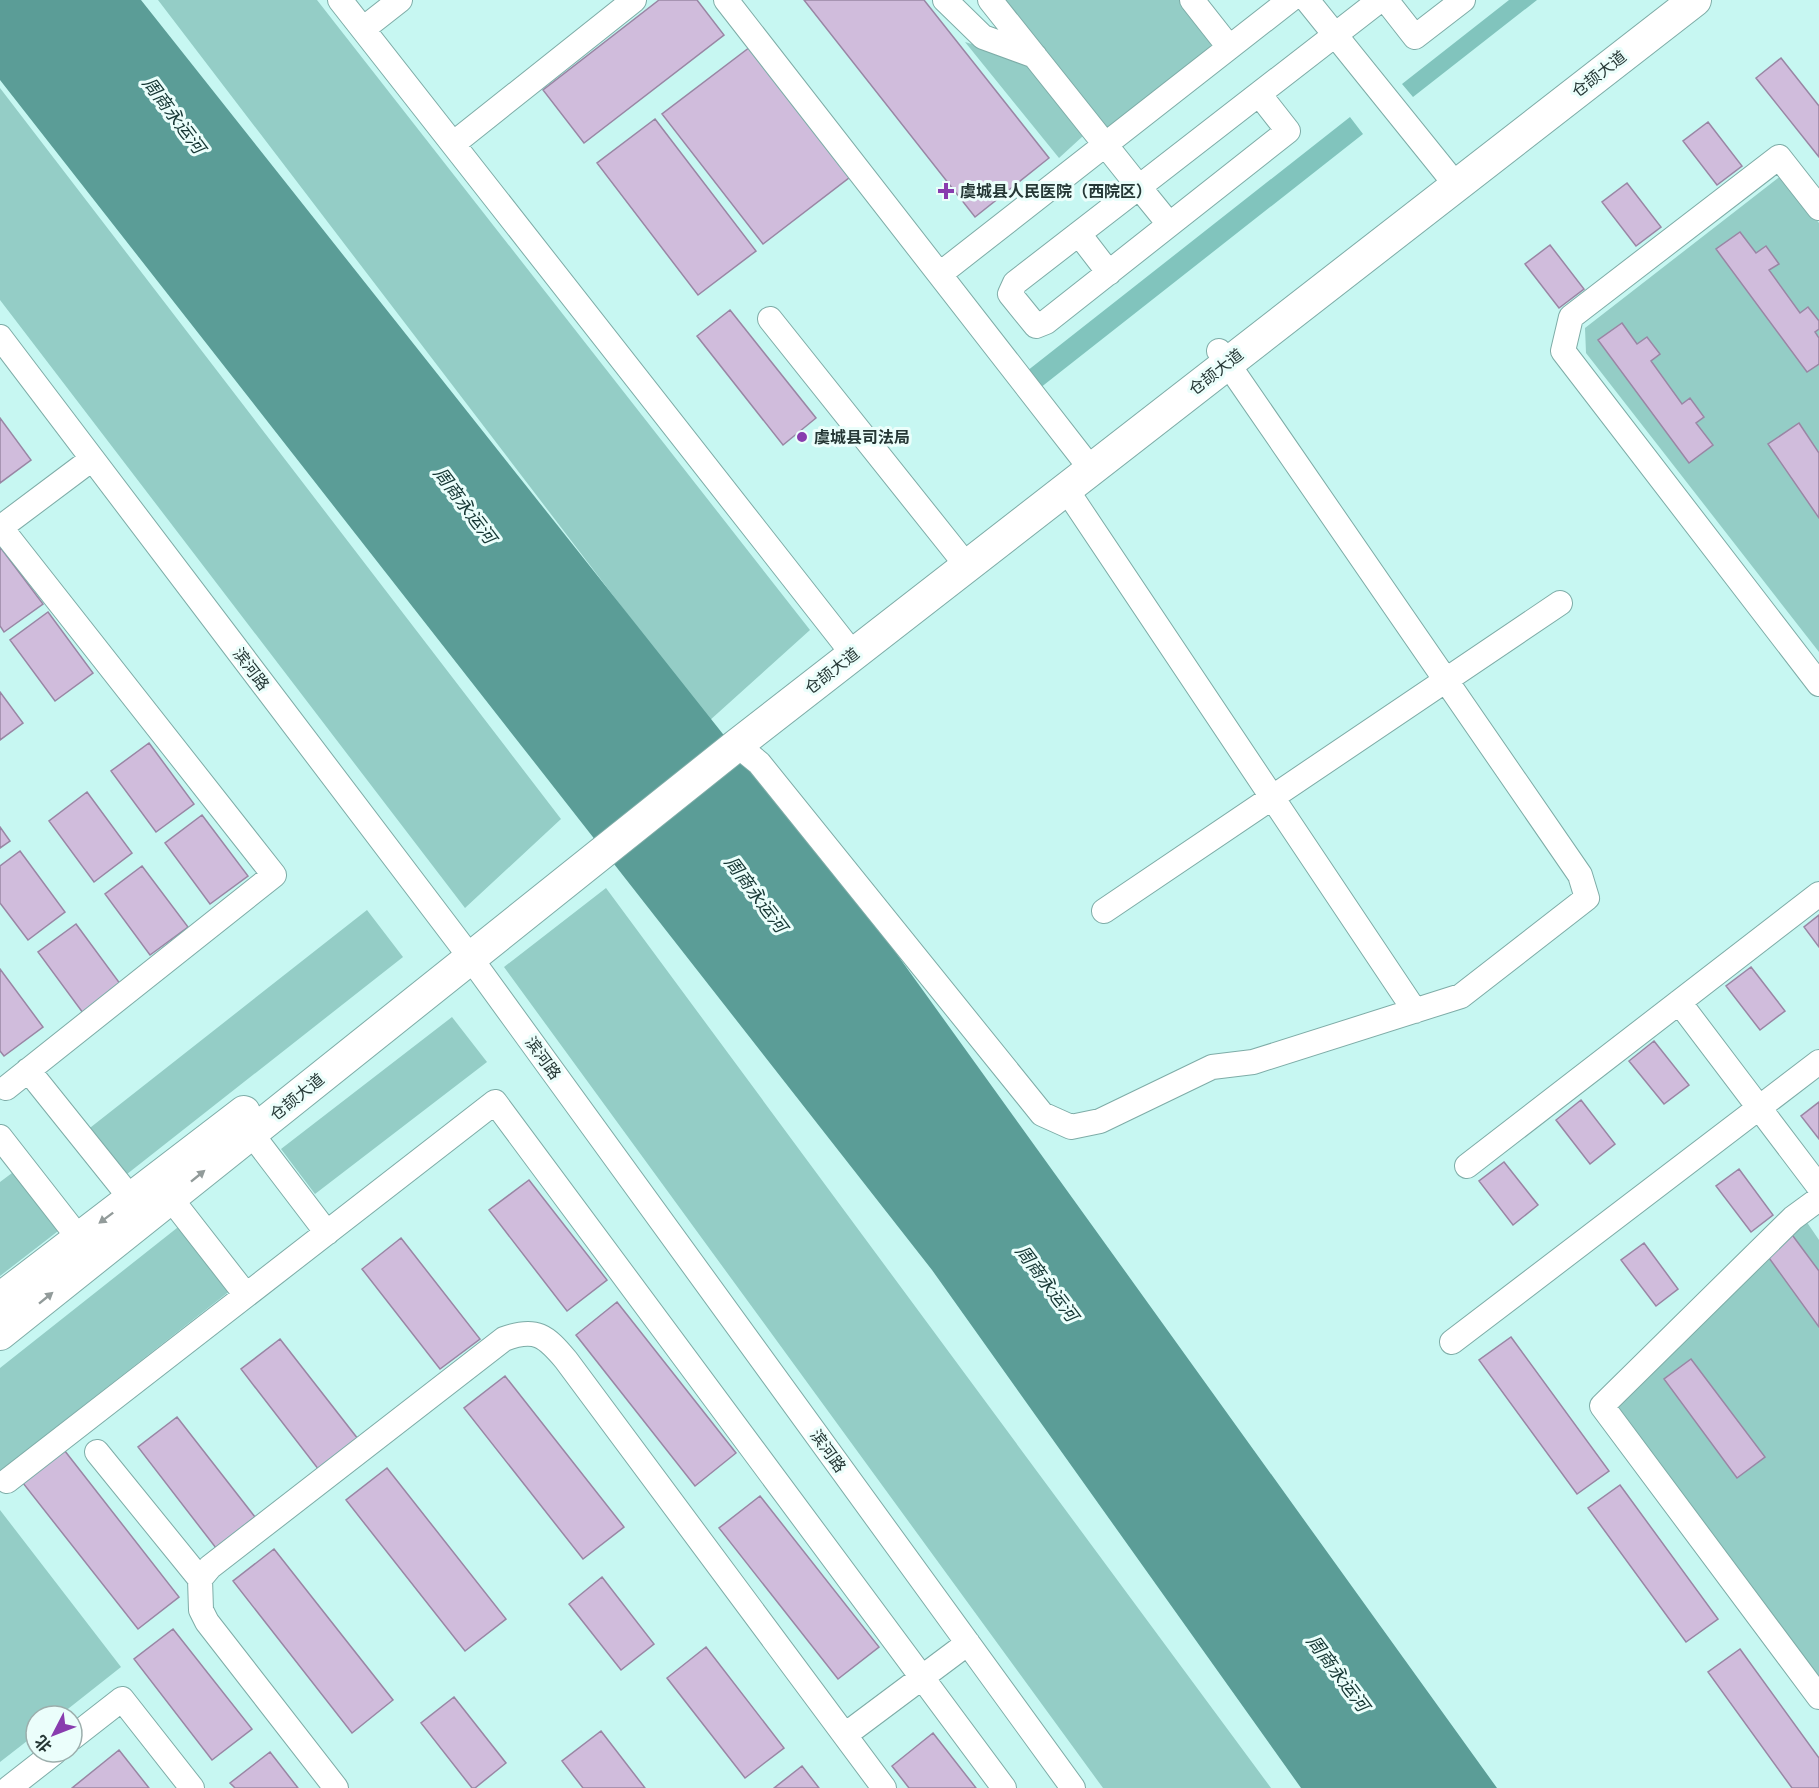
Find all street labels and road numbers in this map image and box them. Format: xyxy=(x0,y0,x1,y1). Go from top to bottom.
street label: 仓颉大道 xyxy=(1568,47,1630,101)
street label: 仓颉大道 xyxy=(1185,345,1247,399)
street label: 滨河路 xyxy=(229,644,273,694)
street label: 仓颉大道 xyxy=(801,644,863,698)
street label: 滨河路 xyxy=(521,1033,565,1083)
street label: 仓颉大道 xyxy=(266,1069,328,1125)
street label: 滨河路 xyxy=(806,1426,850,1476)

